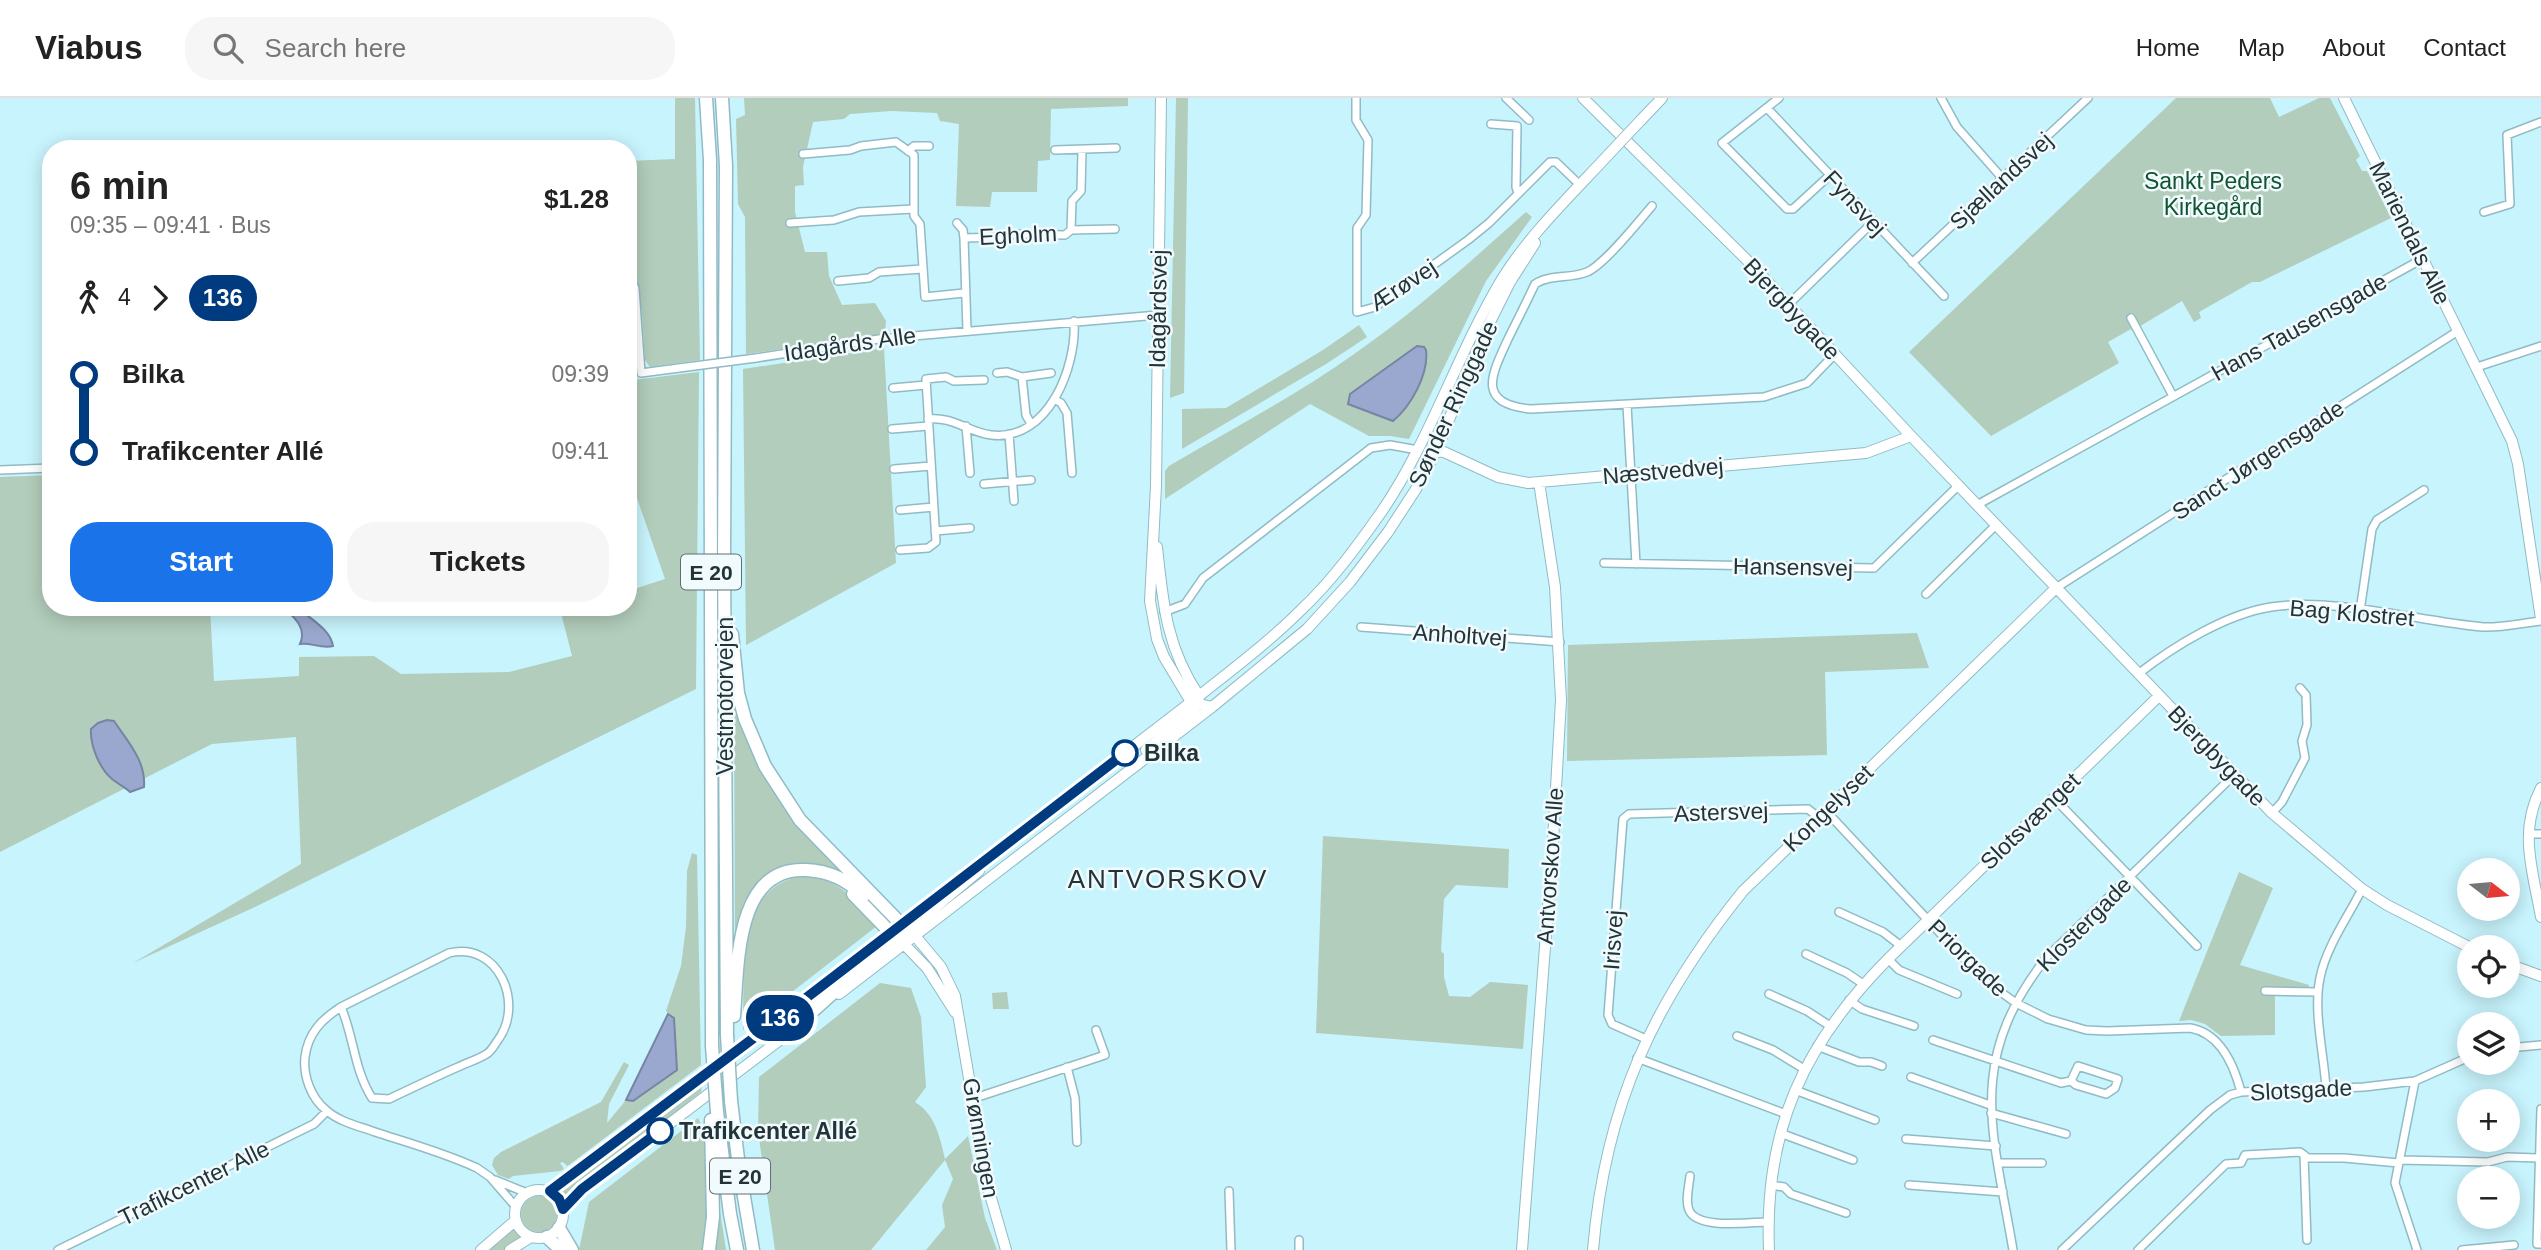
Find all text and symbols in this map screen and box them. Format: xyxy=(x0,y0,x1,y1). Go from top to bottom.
search box xyxy=(185,17,675,80)
text: Viabus xyxy=(35,29,143,66)
icon: search xyxy=(209,29,247,67)
text: Search here xyxy=(265,33,406,63)
text: Home xyxy=(2136,34,2200,61)
text: Map xyxy=(2238,34,2285,61)
text: About xyxy=(2323,34,2385,61)
text: Contact xyxy=(2423,34,2506,61)
street label: Sjællandsvej xyxy=(1944,127,2058,235)
street label: Mariendals Alle xyxy=(2364,157,2456,309)
text: 6 min xyxy=(70,165,169,207)
street label: Fynsvej xyxy=(1818,165,1892,241)
park label: Sankt Peders Kirkegård xyxy=(2144,168,2282,220)
text: $1.28 xyxy=(544,184,609,214)
text: 09:35 – 09:41 · Bus xyxy=(70,212,271,238)
street label: Egholm xyxy=(978,220,1058,250)
street label: Idagårdsvej xyxy=(1144,249,1172,369)
street label: Bjergbygade xyxy=(1738,253,1846,365)
street label: Ærøvej xyxy=(1365,254,1441,316)
street label: Hans Tausensgade xyxy=(2207,268,2391,386)
icon: walk xyxy=(70,279,108,317)
icon: forward xyxy=(141,279,179,317)
text: 4 xyxy=(118,284,131,310)
text: 136 xyxy=(203,284,243,311)
street label: Sønder Ringgade xyxy=(1403,317,1503,491)
street label: Idagårds Alle xyxy=(782,322,918,366)
text: Bilka xyxy=(122,359,184,389)
text: 09:39 xyxy=(551,361,609,387)
street label: Sanct Jørgensgade xyxy=(2167,395,2349,525)
text: Trafikcenter Allé xyxy=(122,436,323,466)
text: 09:41 xyxy=(551,438,609,464)
street label: Næstvedvej xyxy=(1601,453,1725,489)
button: Start xyxy=(70,522,333,602)
button: Tickets xyxy=(347,522,609,602)
street label: Hansensvej xyxy=(1733,553,1853,581)
road number: E 20 xyxy=(681,554,741,589)
street label: Bag Klostret xyxy=(2288,595,2416,631)
street label: Vestmotorvejen xyxy=(712,617,738,775)
street label: Anholtvej xyxy=(1412,619,1508,651)
street label: Bjergbygade xyxy=(2163,701,2271,811)
marker: Bilka xyxy=(1112,740,1138,766)
place label: Bilka xyxy=(1144,740,1199,766)
street label: Kongelyset xyxy=(1778,759,1878,857)
street label: Slotsvænget xyxy=(1975,767,2085,875)
street label: Antvorskov Alle xyxy=(1532,787,1568,945)
street label: Astersvej xyxy=(1673,797,1769,827)
north arrow xyxy=(2457,858,2520,920)
map controls xyxy=(2457,858,2520,1229)
district label: ANTVORSKOV xyxy=(1068,864,1268,894)
street label: Klostergade xyxy=(2031,871,2137,977)
street label: Irisvej xyxy=(1598,909,1628,971)
street label: Priorgade xyxy=(1923,914,2013,1002)
button: locate xyxy=(2457,935,2520,998)
line badge: 136 xyxy=(740,995,820,1041)
text: 136 xyxy=(760,1004,800,1031)
button: layers xyxy=(2457,1012,2520,1075)
street label: Slotsgade xyxy=(2249,1074,2353,1106)
street label: Grønningen xyxy=(958,1076,1004,1200)
button: + xyxy=(2457,1089,2520,1152)
marker: Trafikcenter Allé xyxy=(647,1118,673,1144)
place label: Trafikcenter Allé xyxy=(679,1118,857,1144)
street label: Trafikcenter Alle xyxy=(115,1135,273,1231)
road number: E 20 xyxy=(710,1158,770,1194)
button: − xyxy=(2457,1166,2520,1229)

